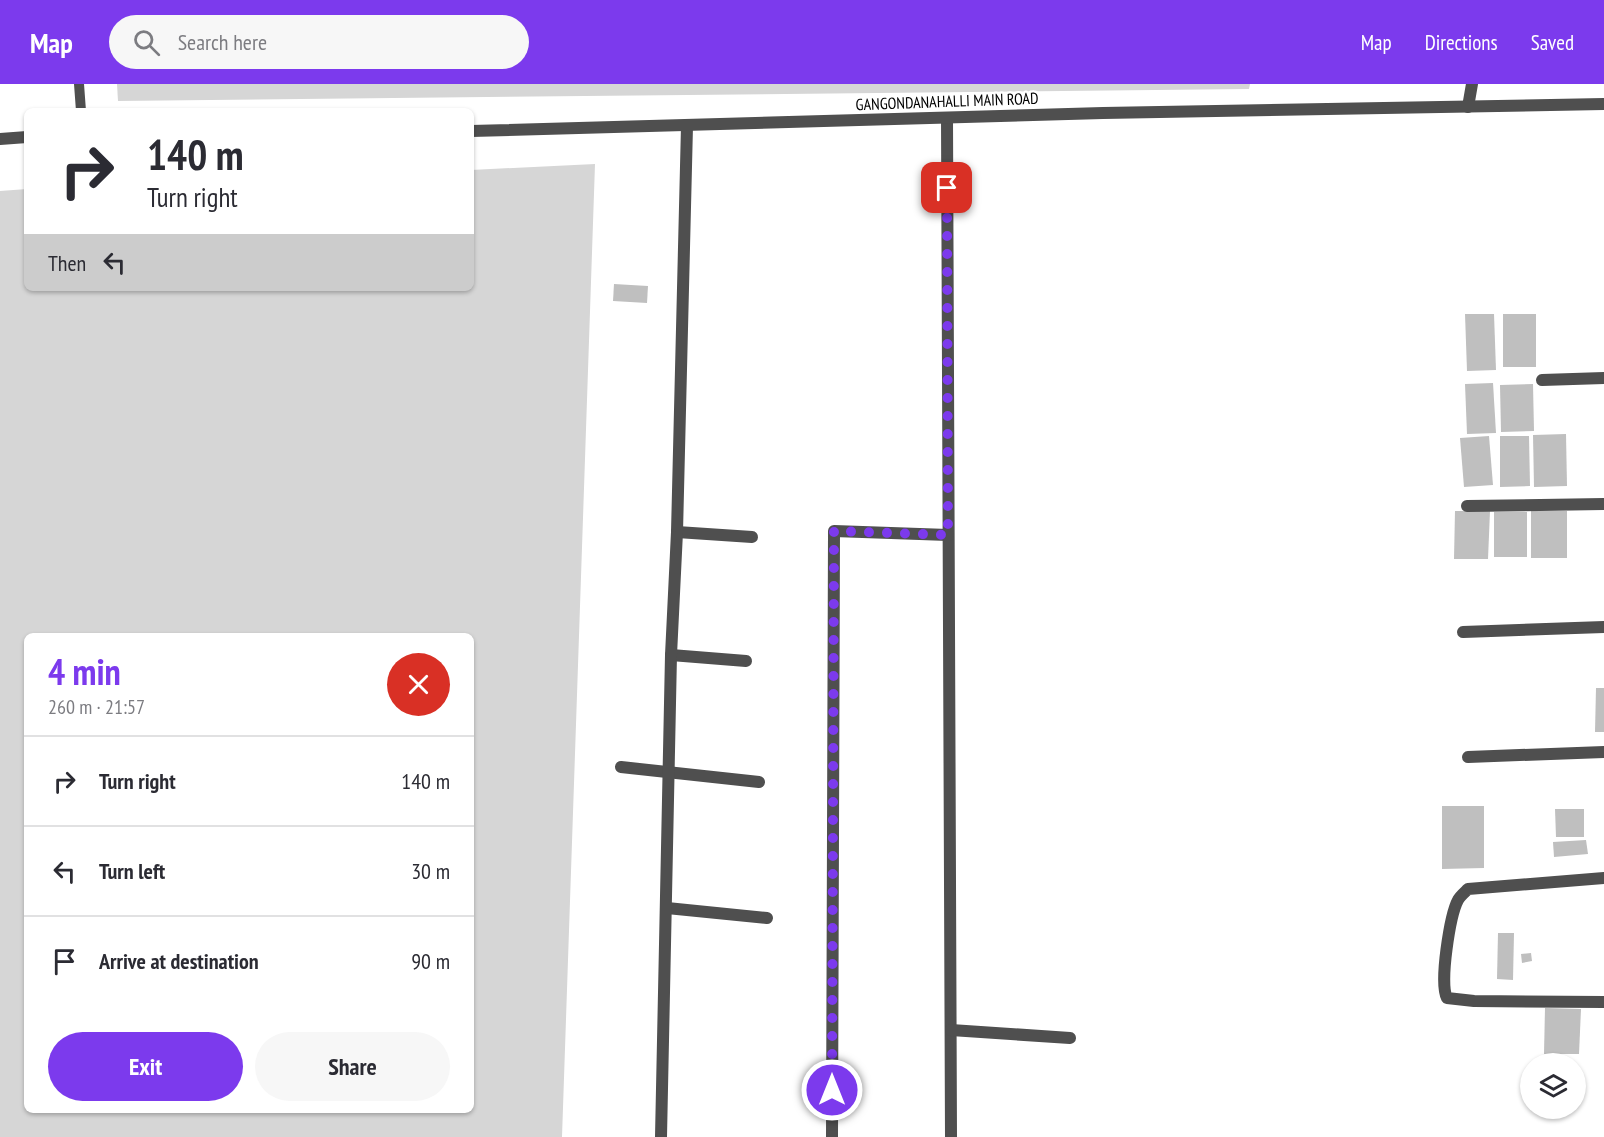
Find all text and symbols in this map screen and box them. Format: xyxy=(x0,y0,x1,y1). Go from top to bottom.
search box xyxy=(109,15,529,69)
text: Map xyxy=(30,24,73,61)
icon: search xyxy=(130,26,163,59)
text: Search here xyxy=(178,28,267,56)
text: Map xyxy=(1361,29,1392,56)
text: Directions xyxy=(1425,29,1498,56)
text: Saved xyxy=(1531,29,1574,56)
street label: GANGONDANAHALLI MAIN ROAD xyxy=(855,88,1039,114)
text: 140 m xyxy=(147,127,244,182)
icon: right xyxy=(48,132,126,210)
pin xyxy=(921,162,972,213)
icon: arrive xyxy=(930,171,963,204)
text: Turn right xyxy=(147,180,238,214)
icon: left xyxy=(98,246,131,279)
text: Then xyxy=(48,249,86,277)
text: 4 min xyxy=(48,648,121,695)
button: close xyxy=(387,653,450,716)
text: 260 m · 21:57 xyxy=(48,694,145,720)
icon: right xyxy=(48,765,81,798)
text: Turn right xyxy=(99,767,176,795)
text: 140 m xyxy=(401,767,450,795)
icon: left xyxy=(48,855,81,888)
text: Turn left xyxy=(99,857,165,885)
text: 30 m xyxy=(411,857,450,885)
icon: arrive xyxy=(48,945,81,978)
text: Arrive at destination xyxy=(99,947,259,975)
text: 90 m xyxy=(411,947,450,975)
button: Exit xyxy=(48,1032,243,1101)
button: Share xyxy=(255,1032,450,1101)
map controls xyxy=(1520,1053,1586,1119)
button: layers xyxy=(1520,1053,1586,1119)
position arrow xyxy=(800,1058,864,1122)

